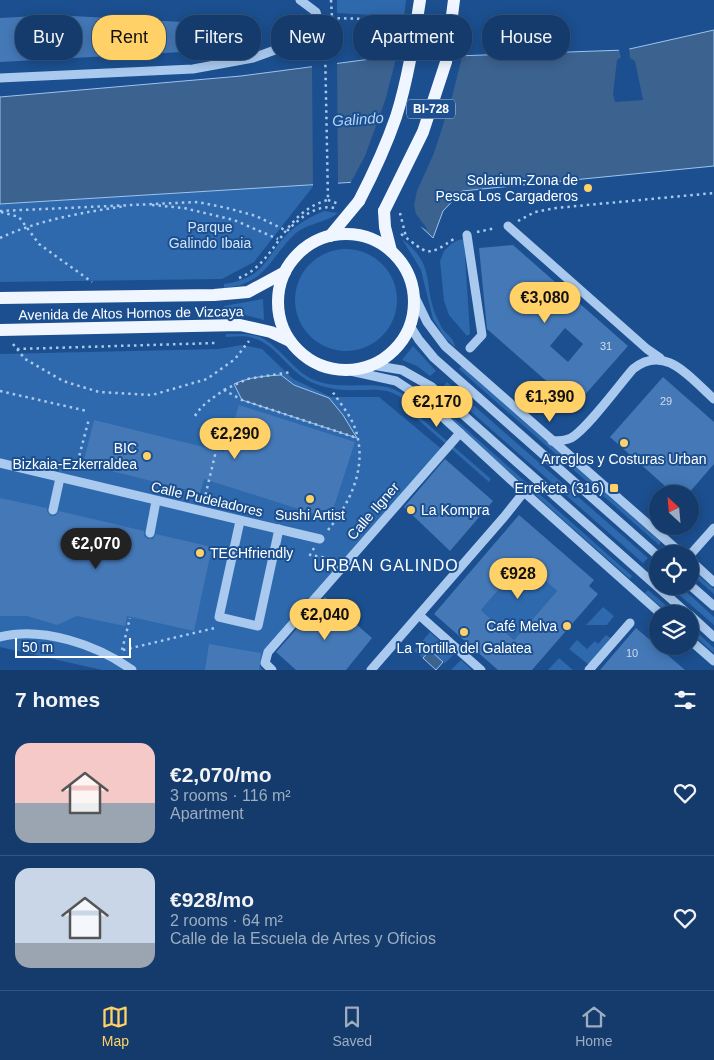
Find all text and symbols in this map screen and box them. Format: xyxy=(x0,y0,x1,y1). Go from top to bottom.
chip: Buy xyxy=(15,15,82,60)
chip: Rent xyxy=(92,15,166,60)
chip: Filters xyxy=(176,15,261,60)
chip: New xyxy=(271,15,343,60)
chip: Apartment xyxy=(353,15,472,60)
chip: House xyxy=(482,15,570,60)
road number: BI-728 xyxy=(407,100,455,118)
water label: Galindo xyxy=(332,109,384,129)
place label: Solarium-Zona de Pesca Los Cargaderos xyxy=(436,172,578,204)
marker: Solarium-Zona de Pesca Los Cargaderos xyxy=(582,182,594,194)
park label: Parque Galindo Ibaia xyxy=(169,219,251,251)
pin: €3,080 xyxy=(504,282,586,324)
text: €3,080 xyxy=(521,289,569,306)
street label: Avenida de Altos Hornos de Vizcaya xyxy=(18,303,244,323)
house number: 31 xyxy=(600,340,612,352)
pin: €1,390 xyxy=(509,380,591,423)
pin: €2,170 xyxy=(396,386,478,428)
text: €1,390 xyxy=(526,388,574,405)
text: €2,170 xyxy=(413,393,461,410)
house number: 29 xyxy=(660,395,672,407)
pin: €2,290 xyxy=(194,418,276,460)
text: €2,290 xyxy=(211,425,259,442)
marker: Arreglos y Costuras Urban xyxy=(618,437,630,449)
place label: BIC Bizkaia-Ezkerraldea xyxy=(13,440,137,472)
marker: BIC Bizkaia-Ezkerraldea xyxy=(141,450,153,462)
place label: Arreglos y Costuras Urban xyxy=(542,451,706,467)
street label: Calle Pudeladores xyxy=(149,478,265,520)
street label: Calle Ilgner xyxy=(344,479,402,543)
place label: Erreketa (316) xyxy=(515,480,604,496)
marker: Erreketa (316) xyxy=(608,482,620,494)
north arrow xyxy=(649,485,699,535)
map controls xyxy=(649,485,699,655)
marker: Sushi Artist xyxy=(304,493,316,505)
place label: La Kompra xyxy=(421,502,490,518)
marker: La Kompra xyxy=(405,504,417,516)
place label: Sushi Artist xyxy=(275,507,345,523)
pin: €2,070 xyxy=(55,528,137,570)
text: €2,070 xyxy=(72,535,120,552)
place label: TECHfriendly xyxy=(210,545,293,561)
button: locate xyxy=(649,545,699,595)
marker: TECHfriendly xyxy=(194,547,206,559)
district label: URBAN GALINDO xyxy=(313,557,459,574)
pin: €928 xyxy=(488,558,548,600)
text: €928 xyxy=(500,565,536,582)
pin: €2,040 xyxy=(284,598,366,641)
button: layers xyxy=(649,605,699,655)
text: €2,040 xyxy=(301,606,349,623)
place label: Café Melva xyxy=(486,618,557,634)
marker: Café Melva xyxy=(561,620,573,632)
marker: La Tortilla del Galatea xyxy=(458,626,470,638)
scale bar xyxy=(15,635,131,658)
text: 50 m xyxy=(22,639,53,655)
place label: La Tortilla del Galatea xyxy=(396,640,532,656)
house number: 10 xyxy=(626,647,638,659)
icon: filters xyxy=(671,686,699,714)
text: 7 homes xyxy=(15,688,100,711)
icon: home xyxy=(55,763,115,823)
text: €2,070/mo xyxy=(170,763,272,786)
icon: heart xyxy=(671,779,699,807)
text: 3 rooms · 116 m² xyxy=(170,787,291,804)
text: Apartment xyxy=(170,805,244,822)
icon: home xyxy=(55,888,115,948)
text: €928/mo xyxy=(170,888,254,911)
icon: heart xyxy=(671,904,699,932)
text: 2 rooms · 64 m² xyxy=(170,912,283,929)
text: Calle de la Escuela de Artes y Oficios xyxy=(170,930,436,947)
tab: Map xyxy=(101,1003,129,1049)
tab: Saved xyxy=(332,1003,372,1049)
tab: Home xyxy=(575,1003,612,1049)

